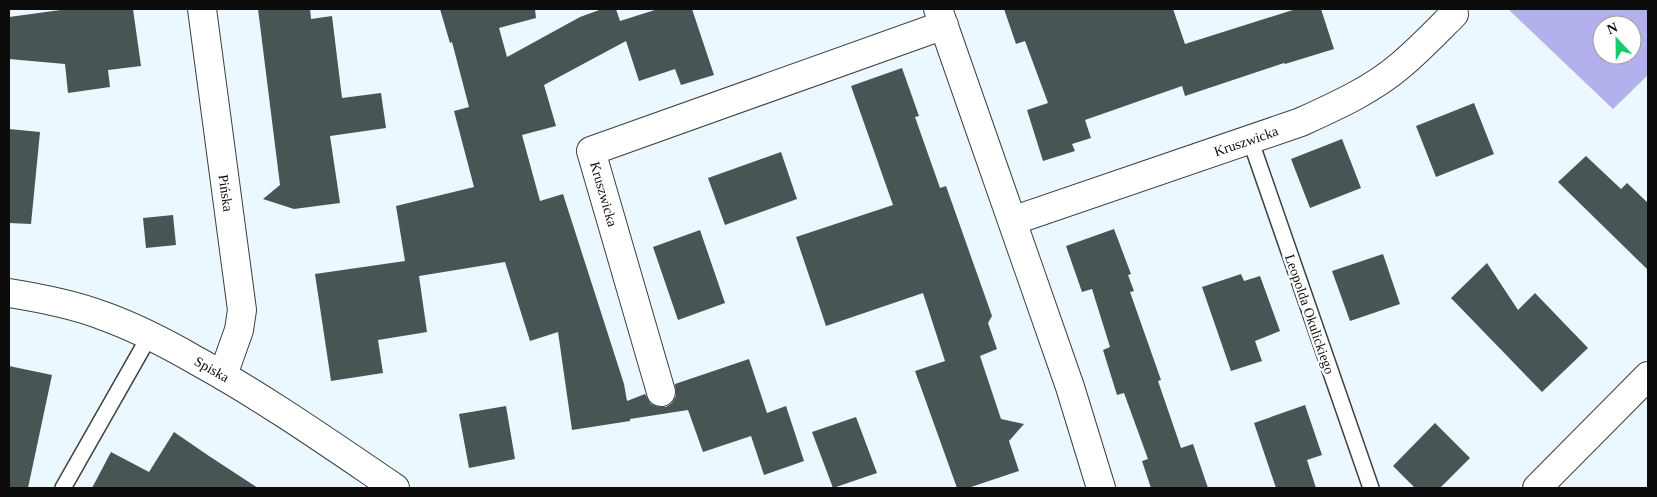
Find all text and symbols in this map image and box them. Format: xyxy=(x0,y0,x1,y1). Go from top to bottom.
north arrow xyxy=(1592,15,1642,65)
text: N xyxy=(1605,20,1620,37)
street label: Kruszwicka xyxy=(1212,123,1281,159)
street label: Kruszwicka xyxy=(587,160,620,229)
street label: Pińska xyxy=(215,174,236,213)
street label: Leopolda Okulickiego xyxy=(1282,252,1337,376)
street label: Spiska xyxy=(192,354,232,386)

